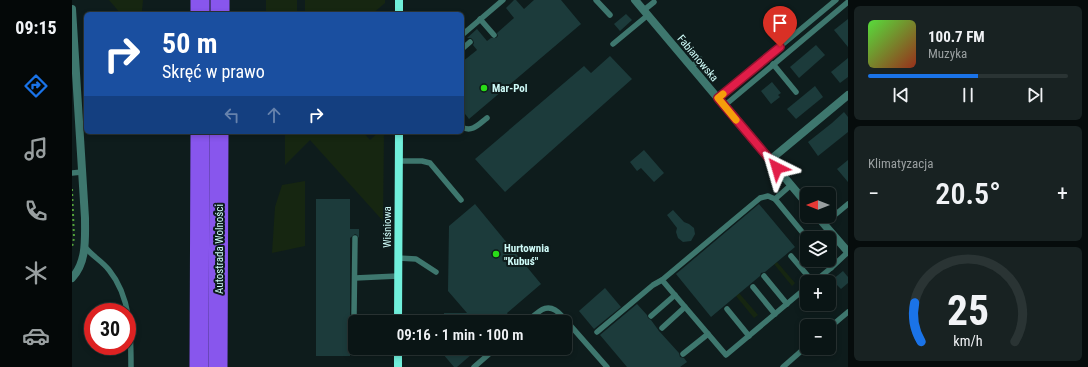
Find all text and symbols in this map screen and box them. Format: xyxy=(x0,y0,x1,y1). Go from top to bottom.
pin xyxy=(763,6,797,47)
icon: arrive xyxy=(769,12,791,34)
text: 09:15 xyxy=(15,17,57,38)
text: 50 m xyxy=(162,27,218,60)
icon: right xyxy=(96,28,148,80)
text: 100.7 FM xyxy=(928,28,985,46)
street label: Fabianowska xyxy=(674,32,721,84)
text: Muzyka xyxy=(928,46,967,61)
text: Skręć w prawo xyxy=(162,61,265,82)
icon: directions xyxy=(22,72,50,100)
place label: Mar-Pol xyxy=(492,82,528,95)
marker: Mar-Pol xyxy=(479,83,489,93)
icon: previous xyxy=(890,84,912,106)
icon: pause xyxy=(957,84,979,106)
icon: next xyxy=(1024,84,1046,106)
icon: left xyxy=(221,104,243,126)
icon: ahead xyxy=(263,104,285,126)
icon: right xyxy=(305,104,327,126)
icon: music xyxy=(22,135,50,163)
position arrow xyxy=(756,147,798,189)
text: Klimatyzacja xyxy=(868,156,933,171)
text: 20.5° xyxy=(935,176,1001,211)
text: − xyxy=(868,181,879,206)
text: + xyxy=(1057,181,1068,206)
north arrow xyxy=(800,187,836,223)
map controls xyxy=(800,187,836,355)
icon: phone xyxy=(22,197,50,225)
street label: Autostrada Wolności xyxy=(213,204,226,294)
street label: Wiśniowa xyxy=(381,206,394,248)
button: layers xyxy=(800,231,836,267)
place label: Hurtownia "Kubuś" xyxy=(504,242,549,268)
marker: Hurtownia "Kubuś" xyxy=(491,249,501,259)
icon: climate xyxy=(22,259,50,287)
button: + xyxy=(800,275,836,311)
text: 25 xyxy=(947,286,989,335)
speed limit sign: 30 xyxy=(84,303,136,355)
button: − xyxy=(800,319,836,355)
icon: car xyxy=(22,322,50,350)
text: 09:16 · 1 min · 100 m xyxy=(397,326,523,344)
text: km/h xyxy=(953,332,983,348)

